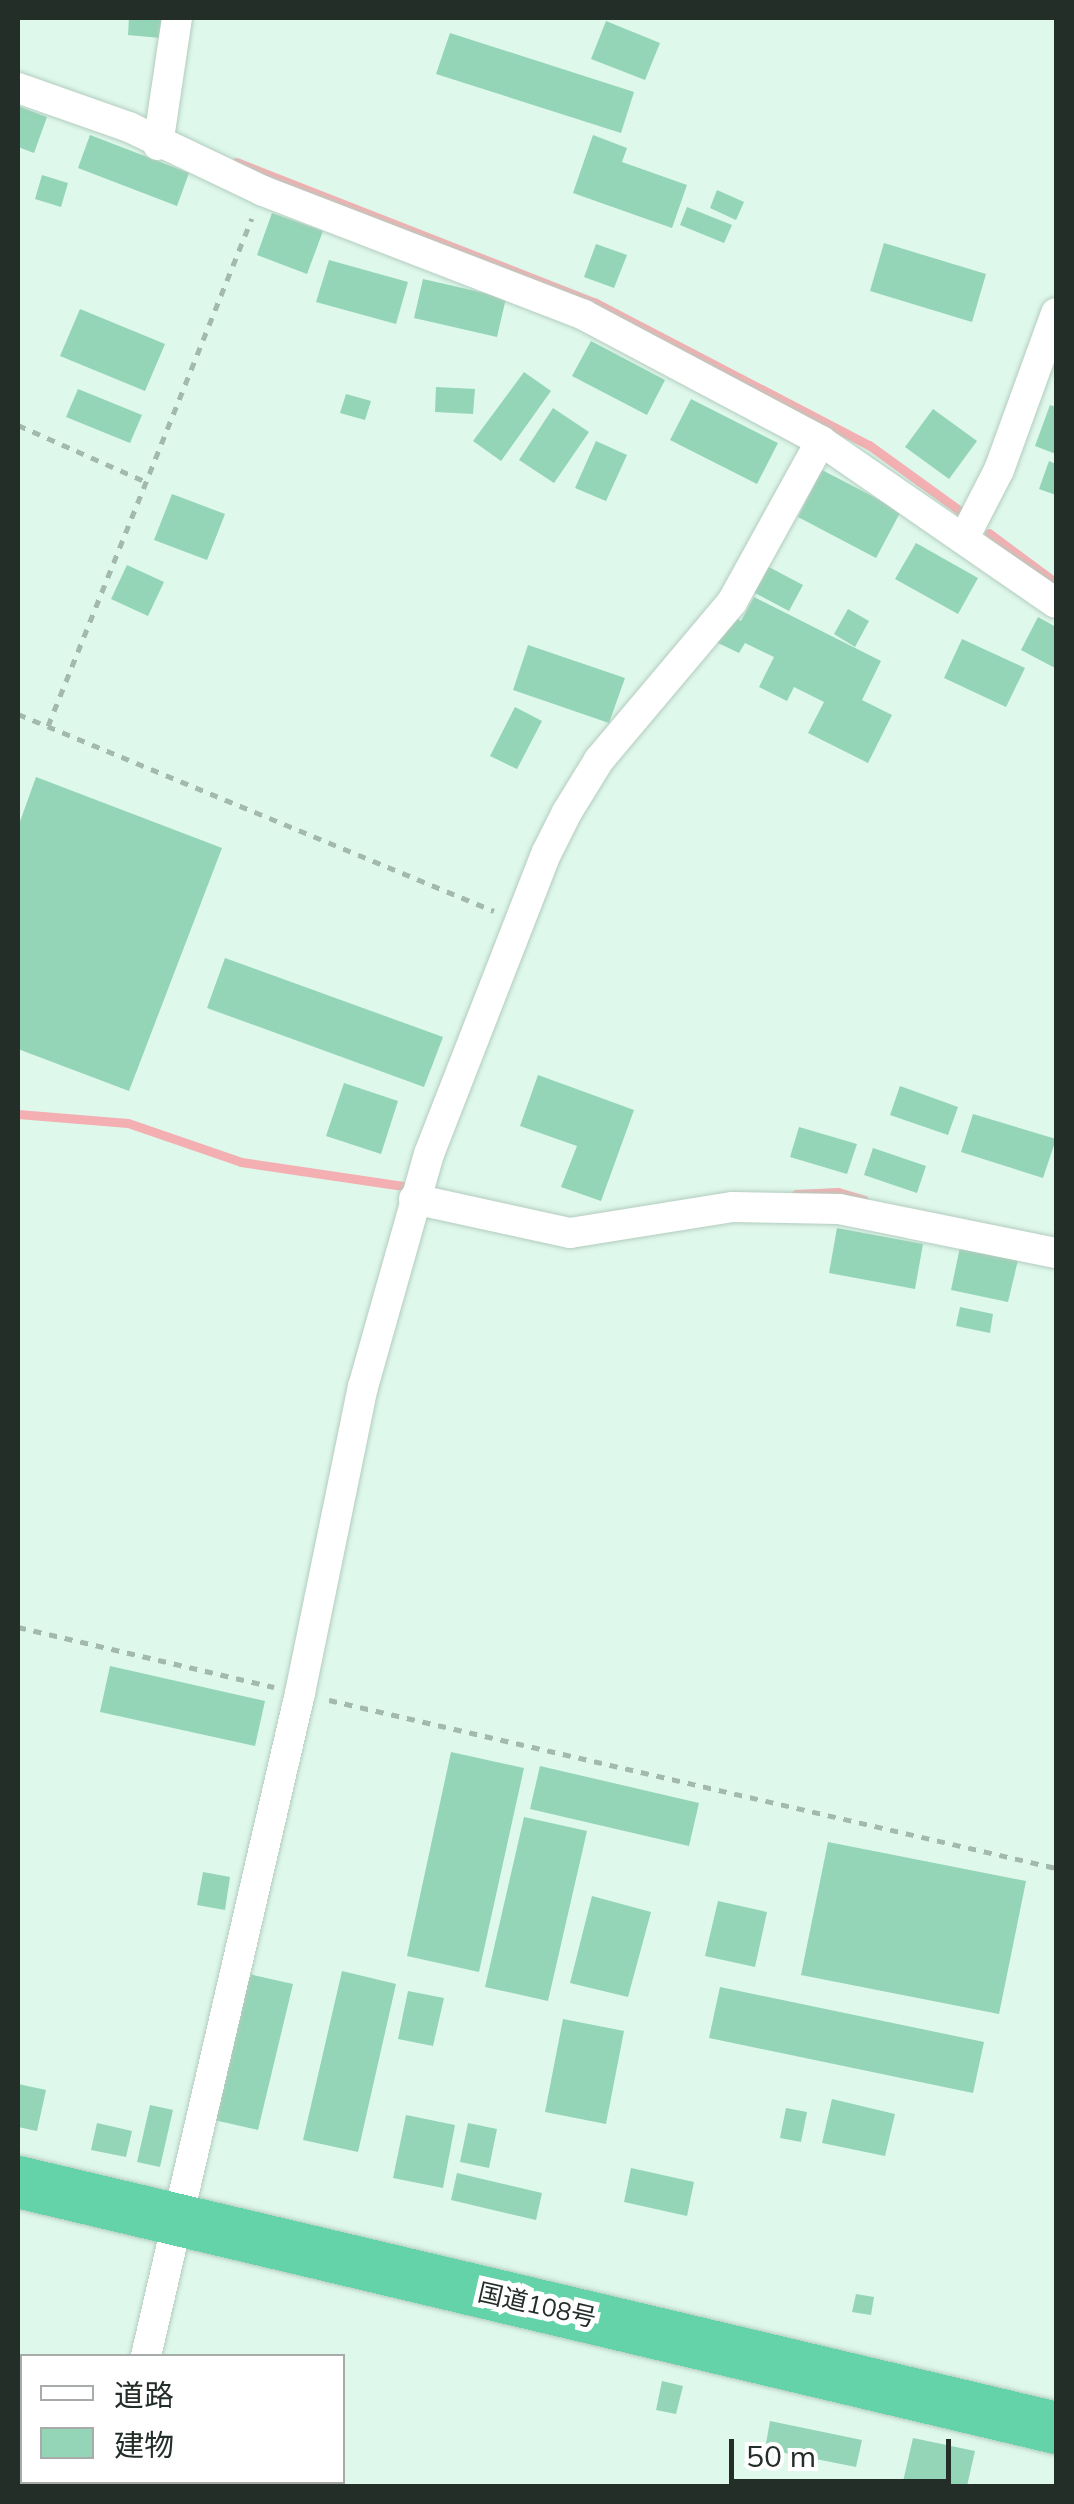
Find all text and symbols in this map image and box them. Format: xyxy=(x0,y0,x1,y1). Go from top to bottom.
street label: 国道108号 xyxy=(475,2277,599,2333)
legend xyxy=(20,2354,345,2484)
text: 道路 xyxy=(114,2376,174,2414)
scale bar xyxy=(734,2419,956,2481)
text: 建物 xyxy=(114,2426,174,2464)
text: 50 m xyxy=(746,2437,816,2475)

